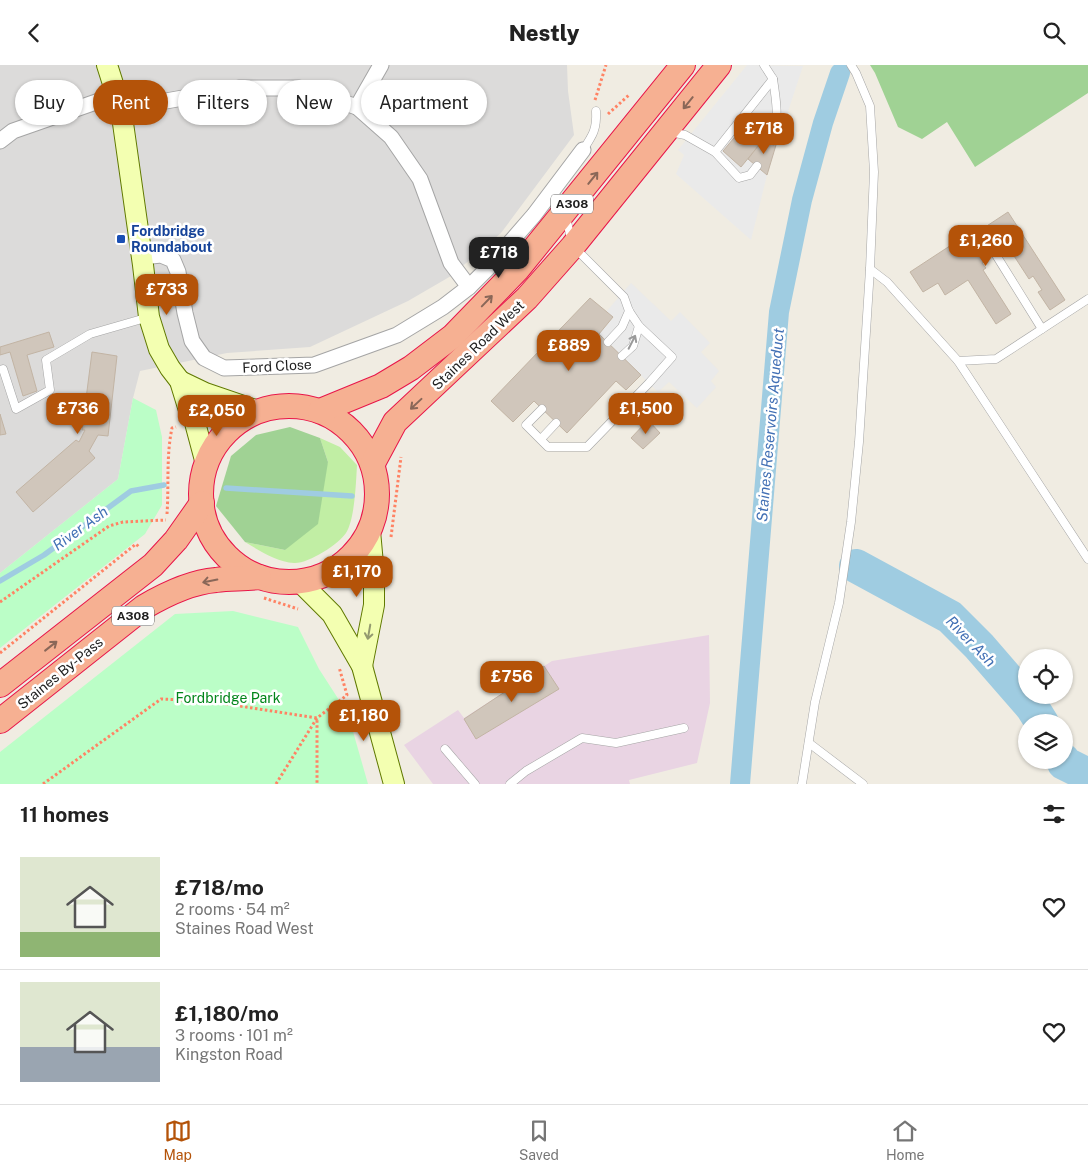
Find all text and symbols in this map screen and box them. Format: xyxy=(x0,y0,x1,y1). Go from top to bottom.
icon: back xyxy=(20,19,48,47)
icon: search xyxy=(1040,19,1068,47)
text: Nestly xyxy=(509,20,579,46)
chip: Buy xyxy=(15,80,83,125)
chip: Rent xyxy=(93,80,168,125)
chip: Filters xyxy=(178,80,267,125)
chip: New xyxy=(277,80,351,125)
chip: Apartment xyxy=(361,80,487,125)
one-way arrow xyxy=(683,96,694,109)
pin: £718 xyxy=(734,113,794,155)
text: £718 xyxy=(745,119,783,138)
one-way arrow xyxy=(587,172,598,185)
road number: A308 xyxy=(551,195,593,213)
place label: Fordbridge Roundabout xyxy=(131,223,212,255)
pin: £1,260 xyxy=(945,225,1027,267)
text: £1,260 xyxy=(960,231,1012,250)
marker: Fordbridge Roundabout xyxy=(115,233,127,245)
pin: £718 xyxy=(469,237,529,279)
text: £718 xyxy=(480,243,518,262)
pin: £733 xyxy=(137,273,197,316)
text: £733 xyxy=(146,280,188,299)
one-way arrow xyxy=(481,294,493,307)
street label: Staines Road West xyxy=(429,297,527,393)
water label: Staines Reservoirs Aqueduct xyxy=(753,327,787,523)
pin: £889 xyxy=(539,329,599,372)
one-way arrow xyxy=(627,335,637,350)
text: £889 xyxy=(548,336,590,355)
street label: Ford Close xyxy=(242,356,312,376)
pin: £736 xyxy=(48,393,108,435)
pin: £1,500 xyxy=(605,393,687,435)
pin: £2,050 xyxy=(176,395,258,437)
one-way arrow xyxy=(409,398,422,409)
text: £736 xyxy=(57,399,99,418)
text: £1,500 xyxy=(619,399,673,418)
text: £2,050 xyxy=(189,401,245,420)
water label: River Ash xyxy=(49,502,111,554)
pin: £1,170 xyxy=(316,555,398,598)
text: £1,170 xyxy=(333,562,381,581)
one-way arrow xyxy=(203,577,219,587)
road number: A308 xyxy=(112,607,154,625)
water label: River Ash xyxy=(943,612,999,670)
one-way arrow xyxy=(363,623,373,639)
street label: Staines By-Pass xyxy=(14,634,106,712)
one-way arrow xyxy=(44,640,57,651)
map controls xyxy=(1018,649,1073,769)
button: locate xyxy=(1018,649,1073,704)
pin: £756 xyxy=(482,661,542,703)
text: £756 xyxy=(491,667,533,686)
park label: Fordbridge Park xyxy=(175,690,281,706)
pin: £1,180 xyxy=(323,699,405,742)
text: £1,180 xyxy=(339,706,389,725)
button: layers xyxy=(1018,714,1073,769)
icon: filters xyxy=(1040,800,1068,828)
text: 11 homes xyxy=(20,802,109,827)
text: £718/mo xyxy=(175,875,264,900)
icon: home xyxy=(60,877,120,937)
icon: heart xyxy=(1040,893,1068,921)
text: 2 rooms · 54 m² xyxy=(175,900,290,919)
text: Staines Road West xyxy=(175,919,314,938)
text: £1,180/mo xyxy=(175,1001,279,1026)
icon: home xyxy=(60,1002,120,1062)
icon: heart xyxy=(1040,1018,1068,1046)
text: 3 rooms · 101 m² xyxy=(175,1026,293,1045)
text: Kingston Road xyxy=(175,1045,283,1064)
tab: Map xyxy=(163,1117,192,1163)
tab: Saved xyxy=(519,1117,559,1163)
tab: Home xyxy=(886,1117,925,1163)

